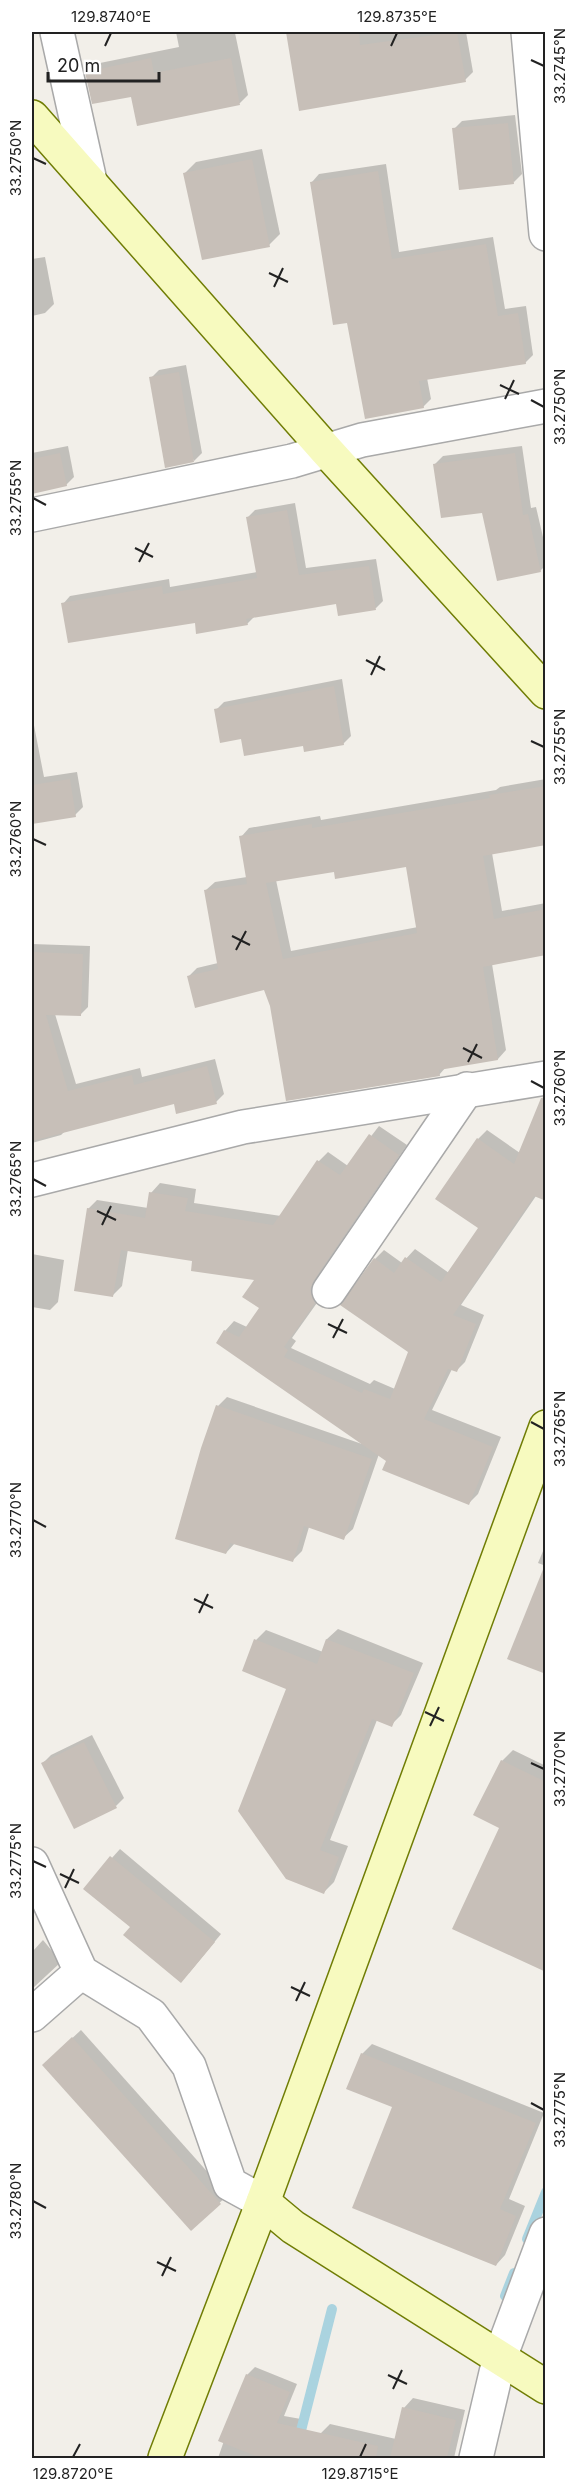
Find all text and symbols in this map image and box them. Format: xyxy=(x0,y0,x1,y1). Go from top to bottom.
text: 129.8740°E xyxy=(71,7,151,26)
text: 129.8735°E xyxy=(357,7,437,26)
text: 33.2745°N xyxy=(550,28,569,104)
scale bar xyxy=(48,45,159,83)
text: 20 m xyxy=(57,55,100,76)
text: 33.2750°N xyxy=(6,120,25,196)
text: 33.2750°N xyxy=(550,369,569,445)
text: 33.2755°N xyxy=(6,460,25,536)
text: 33.2755°N xyxy=(550,709,569,785)
text: 33.2760°N xyxy=(6,801,25,877)
text: 33.2760°N xyxy=(550,1050,569,1126)
text: 33.2765°N xyxy=(6,1141,25,1217)
text: 33.2765°N xyxy=(550,1391,569,1467)
text: 33.2770°N xyxy=(6,1482,25,1558)
text: 33.2770°N xyxy=(550,1731,569,1807)
text: 33.2775°N xyxy=(6,1823,25,1899)
text: 33.2775°N xyxy=(550,2072,569,2148)
text: 33.2780°N xyxy=(6,2163,25,2239)
text: 129.8720°E xyxy=(33,2464,113,2483)
text: 129.8715°E xyxy=(322,2464,399,2483)

